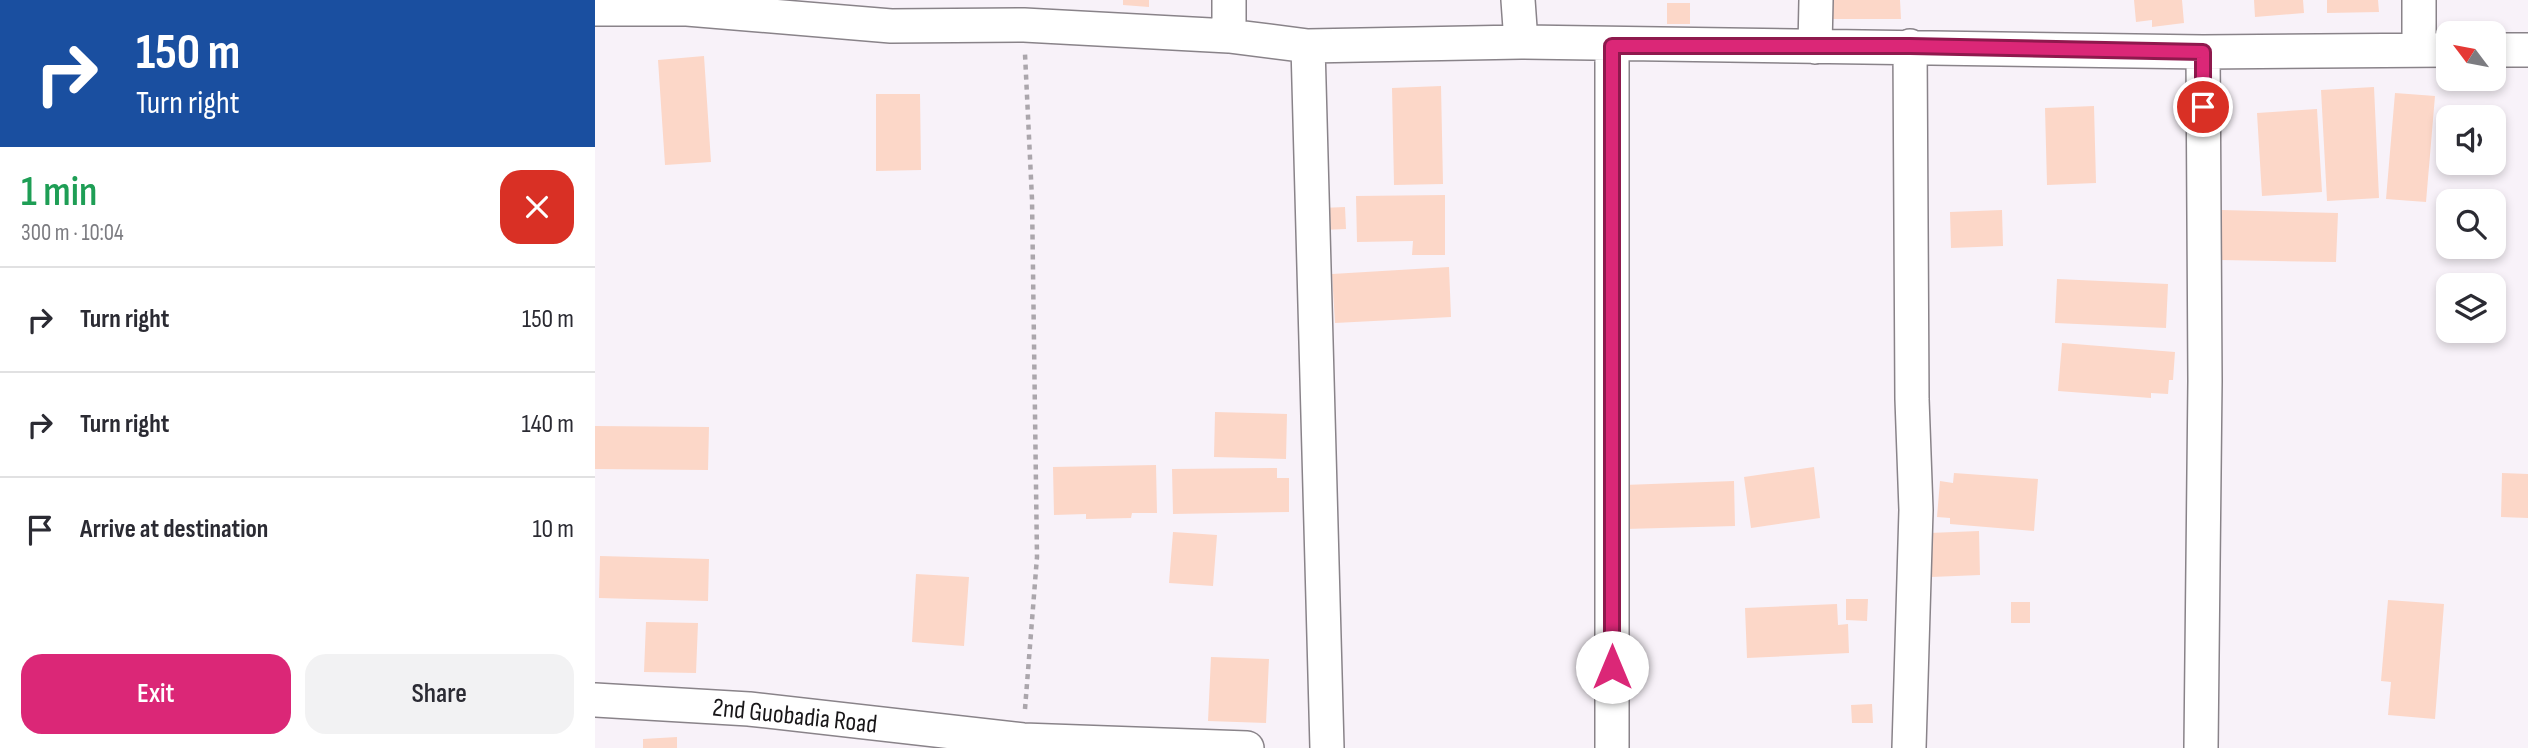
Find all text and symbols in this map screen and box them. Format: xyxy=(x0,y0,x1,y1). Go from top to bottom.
north arrow xyxy=(2436,21,2506,91)
map controls xyxy=(2436,21,2506,343)
text: 150 m xyxy=(136,24,240,83)
icon: right xyxy=(21,28,112,119)
pin xyxy=(2173,77,2233,137)
text: Turn right xyxy=(136,84,240,123)
icon: arrive xyxy=(2184,88,2222,126)
button: sound xyxy=(2436,105,2506,175)
text: 1 min xyxy=(21,167,97,218)
button: close xyxy=(500,170,574,244)
button: search xyxy=(2436,189,2506,259)
text: 300 m · 10:04 xyxy=(21,219,124,247)
button: layers xyxy=(2436,273,2506,343)
icon: right xyxy=(21,301,59,339)
text: Turn right xyxy=(80,304,169,335)
text: 150 m xyxy=(522,304,574,335)
icon: right xyxy=(21,406,59,444)
text: Turn right xyxy=(80,409,169,440)
text: 140 m xyxy=(522,409,574,440)
icon: arrive xyxy=(21,511,59,549)
text: Arrive at destination xyxy=(80,514,268,545)
text: 10 m xyxy=(532,514,574,545)
position arrow xyxy=(1575,630,1649,704)
button: Exit xyxy=(21,654,291,734)
button: Share xyxy=(305,654,574,734)
street label: 2nd Guobadia Road xyxy=(711,692,879,741)

